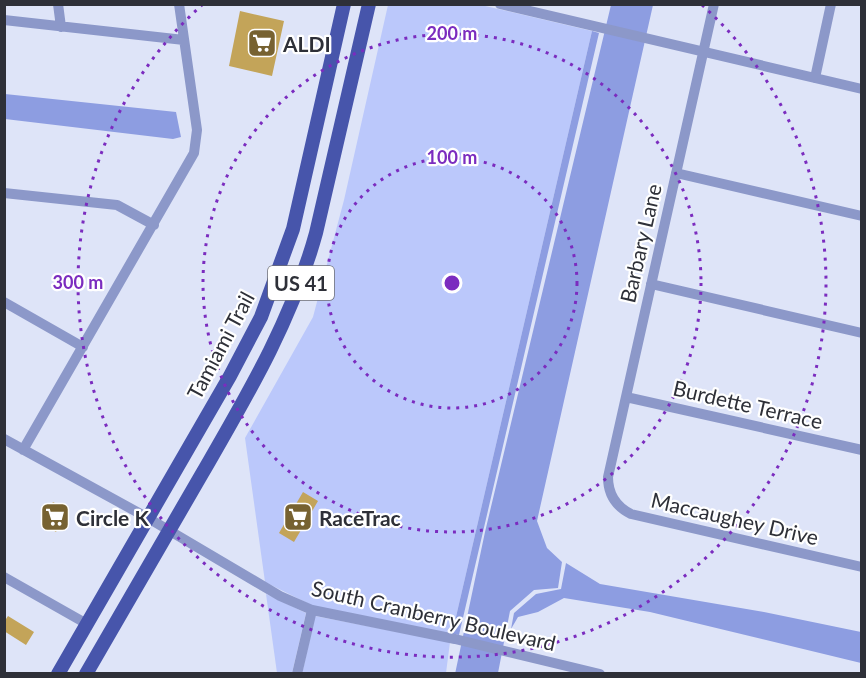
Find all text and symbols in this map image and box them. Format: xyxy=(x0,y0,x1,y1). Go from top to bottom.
text: 200 m xyxy=(427,22,477,44)
supermarket icon: ALDI xyxy=(246,27,278,59)
place label: ALDI xyxy=(282,31,331,56)
text: 100 m xyxy=(427,146,477,168)
street label: Barbary Lane xyxy=(614,181,666,305)
road number: US 41 xyxy=(268,266,334,300)
text: 300 m xyxy=(53,271,103,293)
centre of rings xyxy=(442,273,462,293)
street label: Tamiami Trail xyxy=(181,287,259,403)
street label: Burdette Terrace xyxy=(671,375,825,433)
street label: Maccaughey Drive xyxy=(649,487,821,549)
supermarket icon: Circle K xyxy=(39,501,71,533)
supermarket icon: RaceTrac xyxy=(282,501,314,533)
place label: Circle K xyxy=(76,505,149,530)
place label: RaceTrac xyxy=(319,505,401,530)
street label: South Cranberry Boulevard xyxy=(309,575,559,655)

